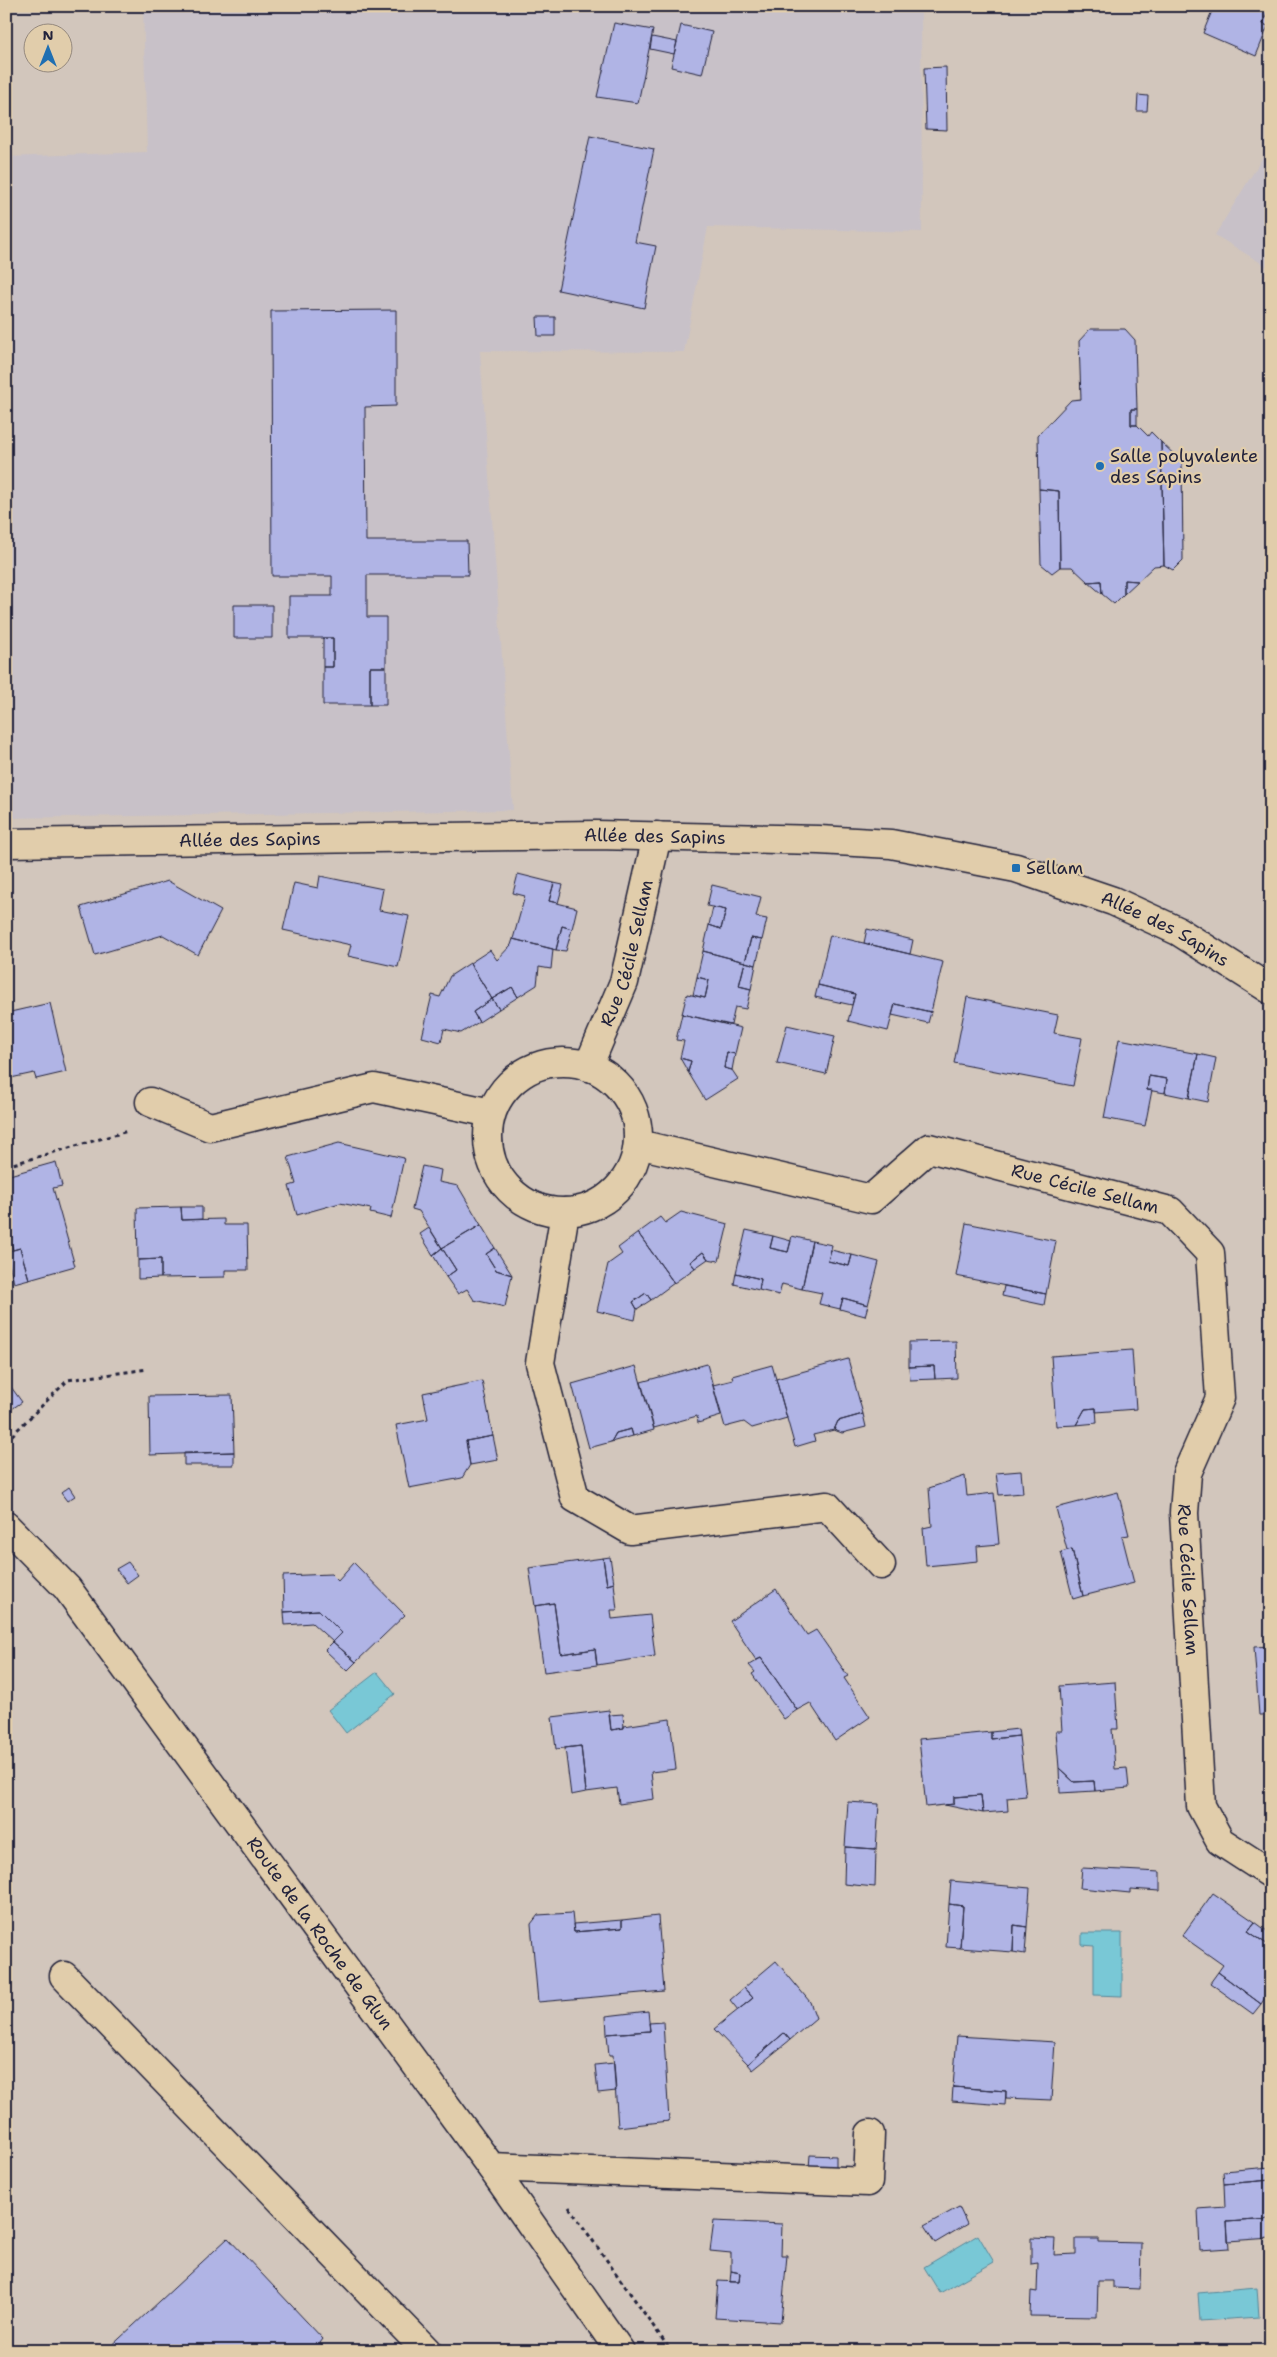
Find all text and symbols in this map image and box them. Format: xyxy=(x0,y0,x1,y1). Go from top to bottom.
north arrow xyxy=(22,22,72,72)
text: N xyxy=(42,26,54,44)
place label: Salle polyvalente des Sapins xyxy=(1110,444,1258,489)
marker: Salle polyvalente des Sapins xyxy=(1094,460,1106,472)
street label: Allée des Sapins xyxy=(584,823,726,850)
street label: Allée des Sapins xyxy=(179,827,321,853)
place label: Sellam xyxy=(1026,856,1083,880)
marker: Sellam xyxy=(1010,862,1022,874)
street label: Rue Cécile Sellam xyxy=(595,877,659,1030)
street label: Allée des Sapins xyxy=(1098,886,1234,972)
street label: Rue Cécile Sellam xyxy=(1009,1158,1162,1220)
street label: Rue Cécile Sellam xyxy=(1172,1503,1204,1656)
street label: Route de la Roche de Glun xyxy=(241,1832,399,2035)

